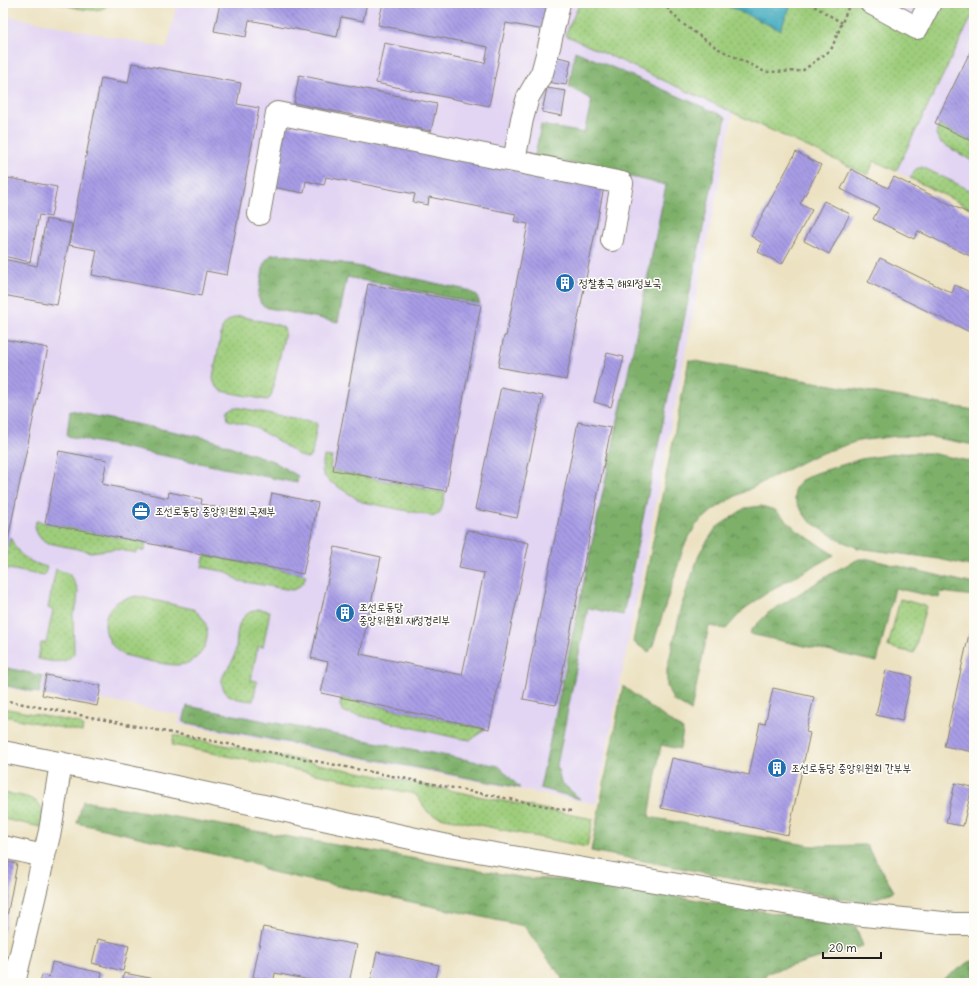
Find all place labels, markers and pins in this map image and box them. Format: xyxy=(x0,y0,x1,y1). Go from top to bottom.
building icon: 정찰총국 해외정보국 xyxy=(554,272,576,294)
place label: 정찰총국 해외정보국 xyxy=(579,276,661,290)
office icon: 조선로동당 중앙위원회 국제부 xyxy=(130,500,152,522)
place label: 조선로동당 중앙위원회 국제부 xyxy=(155,504,275,518)
place label: 조선로동당 중앙위원회 재정경리부 xyxy=(359,600,450,627)
building icon: 조선로동당 중앙위원회 재정경리부 xyxy=(334,602,356,624)
building icon: 조선로동당 중앙위원회 간부부 xyxy=(766,757,788,779)
place label: 조선로동당 중앙위원회 간부부 xyxy=(791,761,911,775)

